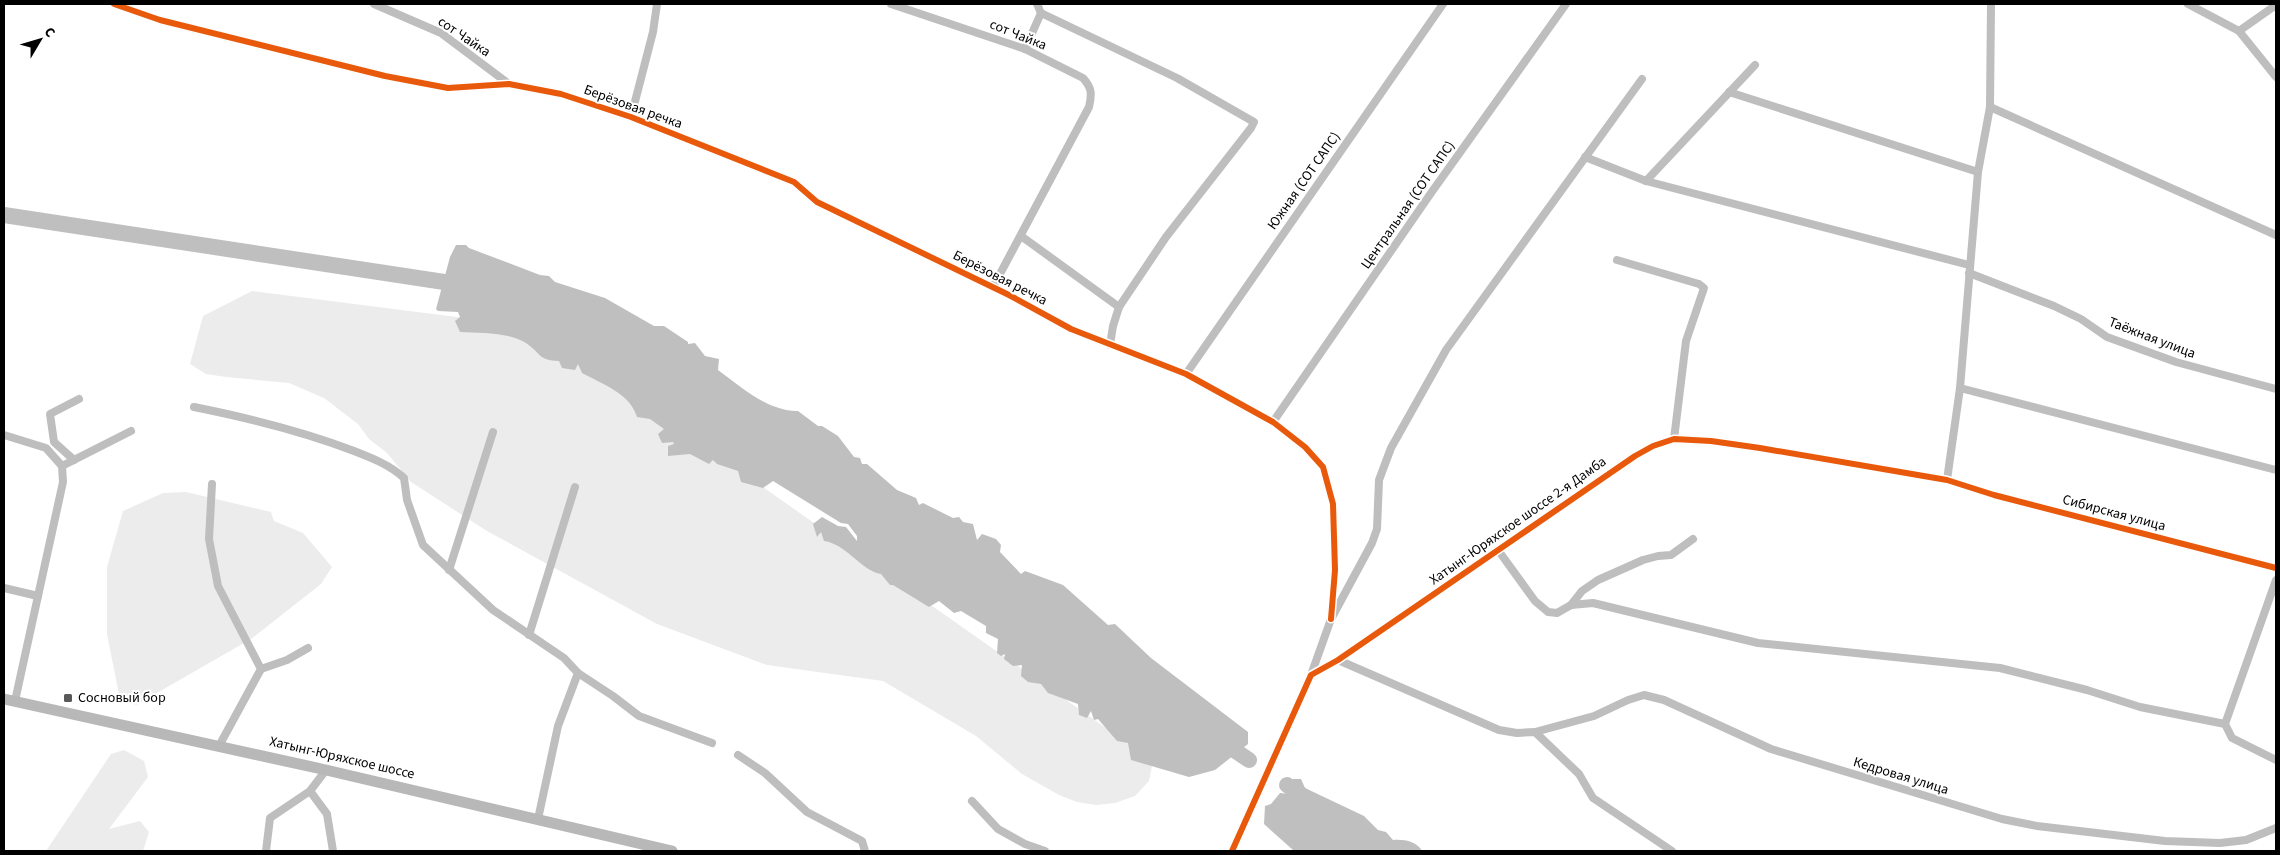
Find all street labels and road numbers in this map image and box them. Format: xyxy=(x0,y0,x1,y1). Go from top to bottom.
street label: сот Чайка xyxy=(434,12,494,62)
street label: сот Чайка xyxy=(987,15,1049,55)
street label: Берёзовая речка xyxy=(581,80,685,134)
street label: Южная (СОТ САПС) xyxy=(1263,128,1345,234)
street label: Центральная (СОТ САПС) xyxy=(1356,137,1460,273)
street label: Берёзовая речка xyxy=(949,246,1051,310)
street label: Таёжная улица xyxy=(2106,312,2198,364)
street label: Хатынг-Юряхское шоссе 2-я Дамба xyxy=(1425,452,1611,590)
street label: Сибирская улица xyxy=(2060,490,2168,536)
street label: Хатынг-Юряхское шоссе xyxy=(267,732,417,784)
street label: Кедровая улица xyxy=(1851,752,1951,800)

